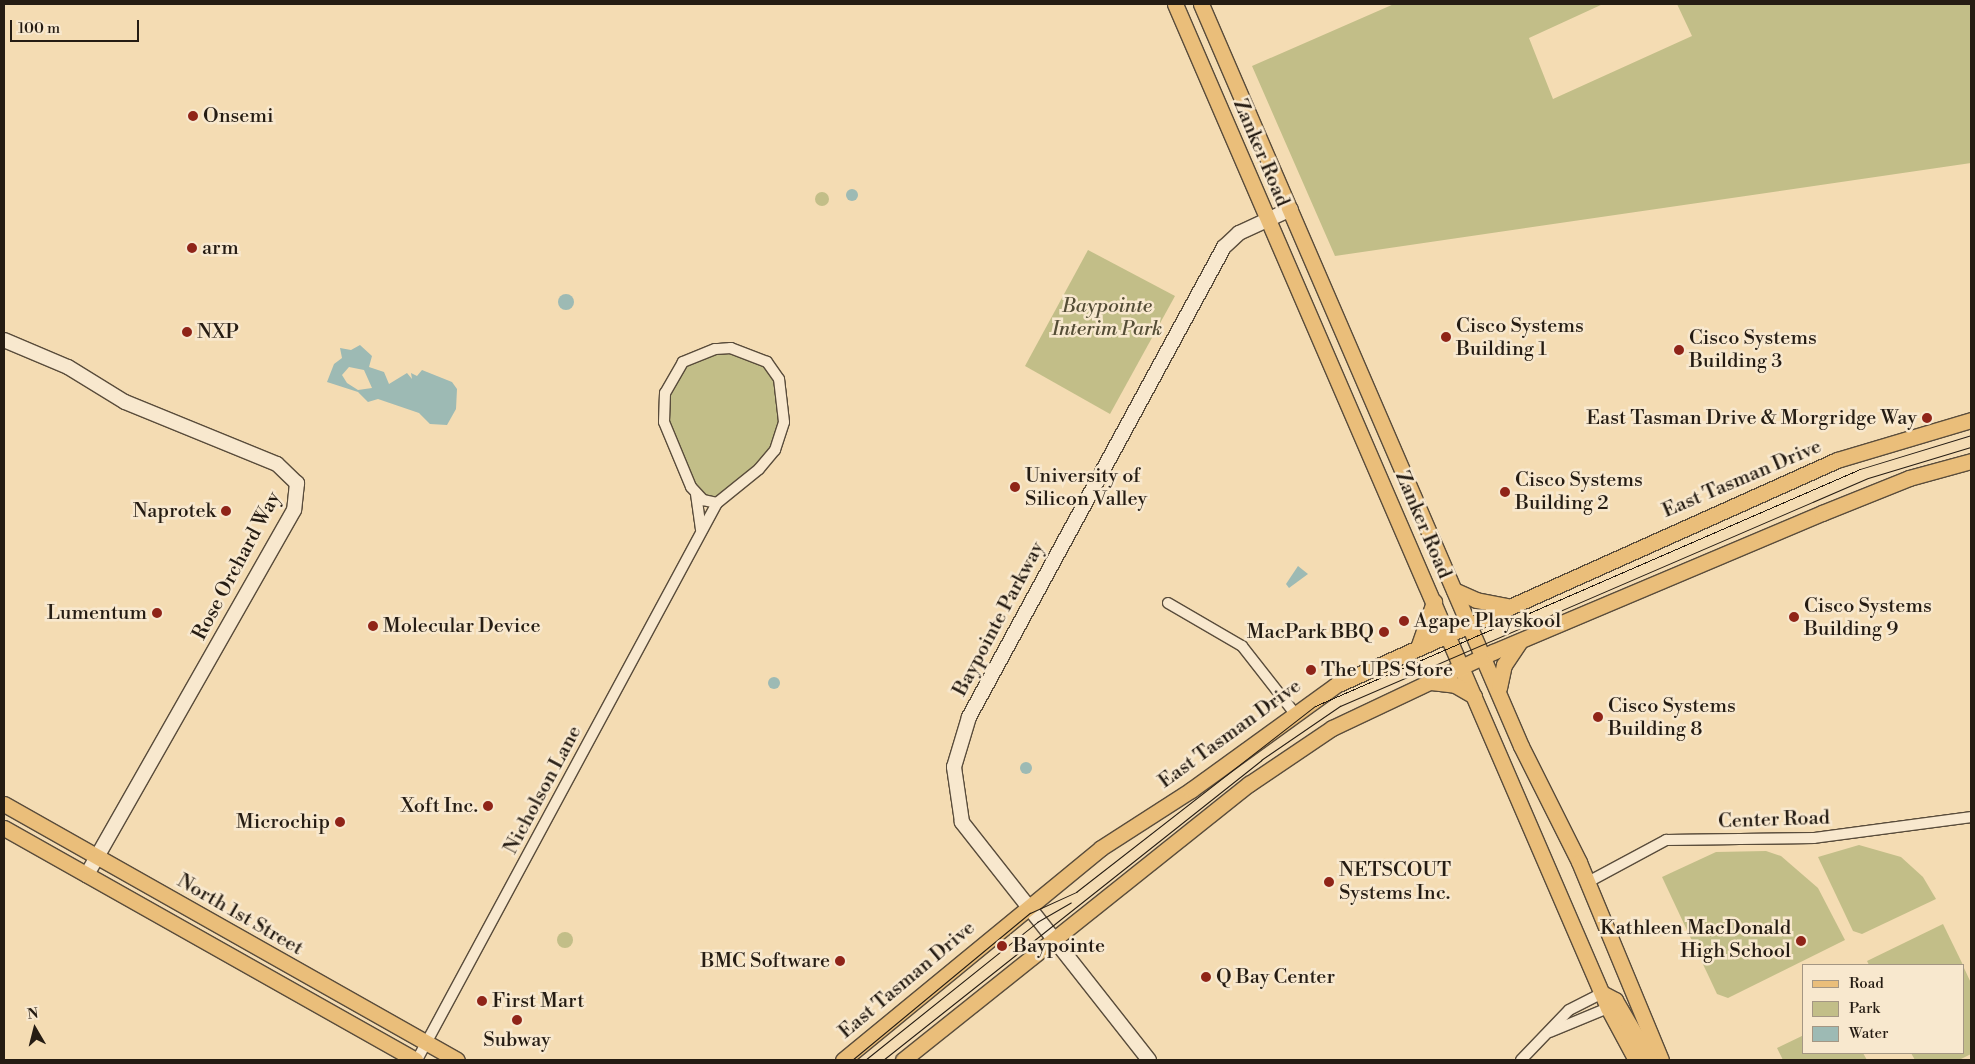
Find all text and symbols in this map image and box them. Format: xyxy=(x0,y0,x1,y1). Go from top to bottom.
scale bar xyxy=(12,10,141,42)
text: 100 m xyxy=(18,19,60,38)
street label: Zanker Road xyxy=(1228,96,1294,210)
place label: Onsemi xyxy=(203,104,274,128)
marker: Onsemi xyxy=(187,110,199,122)
place label: arm xyxy=(202,236,239,260)
marker: arm xyxy=(186,242,198,254)
park label: Baypointe Interim Park xyxy=(1052,294,1162,341)
place label: Cisco Systems Building 1 xyxy=(1456,314,1584,361)
place label: NXP xyxy=(197,320,239,344)
marker: NXP xyxy=(181,326,193,338)
place label: Cisco Systems Building 3 xyxy=(1689,326,1817,373)
marker: Cisco Systems Building 1 xyxy=(1440,331,1452,343)
marker: Cisco Systems Building 3 xyxy=(1673,344,1685,356)
place label: East Tasman Drive & Morgridge Way xyxy=(1586,406,1917,430)
marker: East Tasman Drive & Morgridge Way xyxy=(1921,412,1933,424)
street label: East Tasman Drive xyxy=(1659,435,1825,523)
place label: University of Silicon Valley xyxy=(1025,464,1147,511)
street label: Zanker Road xyxy=(1390,468,1456,582)
place label: Cisco Systems Building 2 xyxy=(1515,469,1643,516)
marker: University of Silicon Valley xyxy=(1009,481,1021,493)
marker: Cisco Systems Building 2 xyxy=(1499,486,1511,498)
street label: Rose Orchard Way xyxy=(188,488,286,644)
place label: Naprotek xyxy=(133,499,216,523)
marker: Naprotek xyxy=(220,505,232,517)
street label: Baypointe Parkway xyxy=(948,538,1050,700)
place label: Cisco Systems Building 9 xyxy=(1804,594,1932,641)
place label: Lumentum xyxy=(47,601,147,625)
marker: Lumentum xyxy=(151,607,163,619)
place label: Agape Playskool xyxy=(1414,609,1561,633)
marker: Cisco Systems Building 9 xyxy=(1788,611,1800,623)
place label: Molecular Device xyxy=(383,614,541,638)
marker: Agape Playskool xyxy=(1398,615,1410,627)
marker: Molecular Device xyxy=(367,620,379,632)
place label: MacPark BBQ xyxy=(1247,620,1374,644)
marker: MacPark BBQ xyxy=(1378,626,1390,638)
place label: The UPS Store xyxy=(1321,658,1453,682)
marker: The UPS Store xyxy=(1305,664,1317,676)
street label: East Tasman Drive xyxy=(1154,674,1306,794)
place label: Cisco Systems Building 8 xyxy=(1608,694,1736,741)
marker: Cisco Systems Building 8 xyxy=(1592,711,1604,723)
street label: Nicholson Lane xyxy=(499,722,587,858)
place label: Xoft Inc. xyxy=(401,794,478,818)
marker: Xoft Inc. xyxy=(482,800,494,812)
street label: Center Road xyxy=(1718,806,1830,834)
place label: Microchip xyxy=(236,810,330,834)
marker: Microchip xyxy=(334,816,346,828)
place label: NETSCOUT Systems Inc. xyxy=(1339,858,1451,905)
street label: North 1st Street xyxy=(173,869,307,961)
marker: NETSCOUT Systems Inc. xyxy=(1323,876,1335,888)
street label: East Tasman Drive xyxy=(834,916,980,1044)
place label: Kathleen MacDonald High School xyxy=(1600,917,1791,964)
place label: Baypointe xyxy=(1013,934,1105,958)
marker: Kathleen MacDonald High School xyxy=(1795,935,1807,947)
marker: Baypointe xyxy=(995,939,1009,953)
place label: BMC Software xyxy=(700,949,830,973)
marker: BMC Software xyxy=(834,955,846,967)
legend xyxy=(1802,964,1965,1054)
place label: Q Bay Center xyxy=(1216,965,1335,989)
marker: Q Bay Center xyxy=(1200,971,1212,983)
text: Road xyxy=(1849,974,1884,993)
place label: First Mart xyxy=(492,989,584,1013)
marker: First Mart xyxy=(476,995,488,1007)
text: Park xyxy=(1849,999,1880,1018)
north arrow xyxy=(10,1004,60,1054)
text: N xyxy=(26,1004,40,1024)
marker: Subway xyxy=(511,1014,523,1026)
text: Water xyxy=(1849,1024,1888,1043)
place label: Subway xyxy=(483,1028,551,1052)

